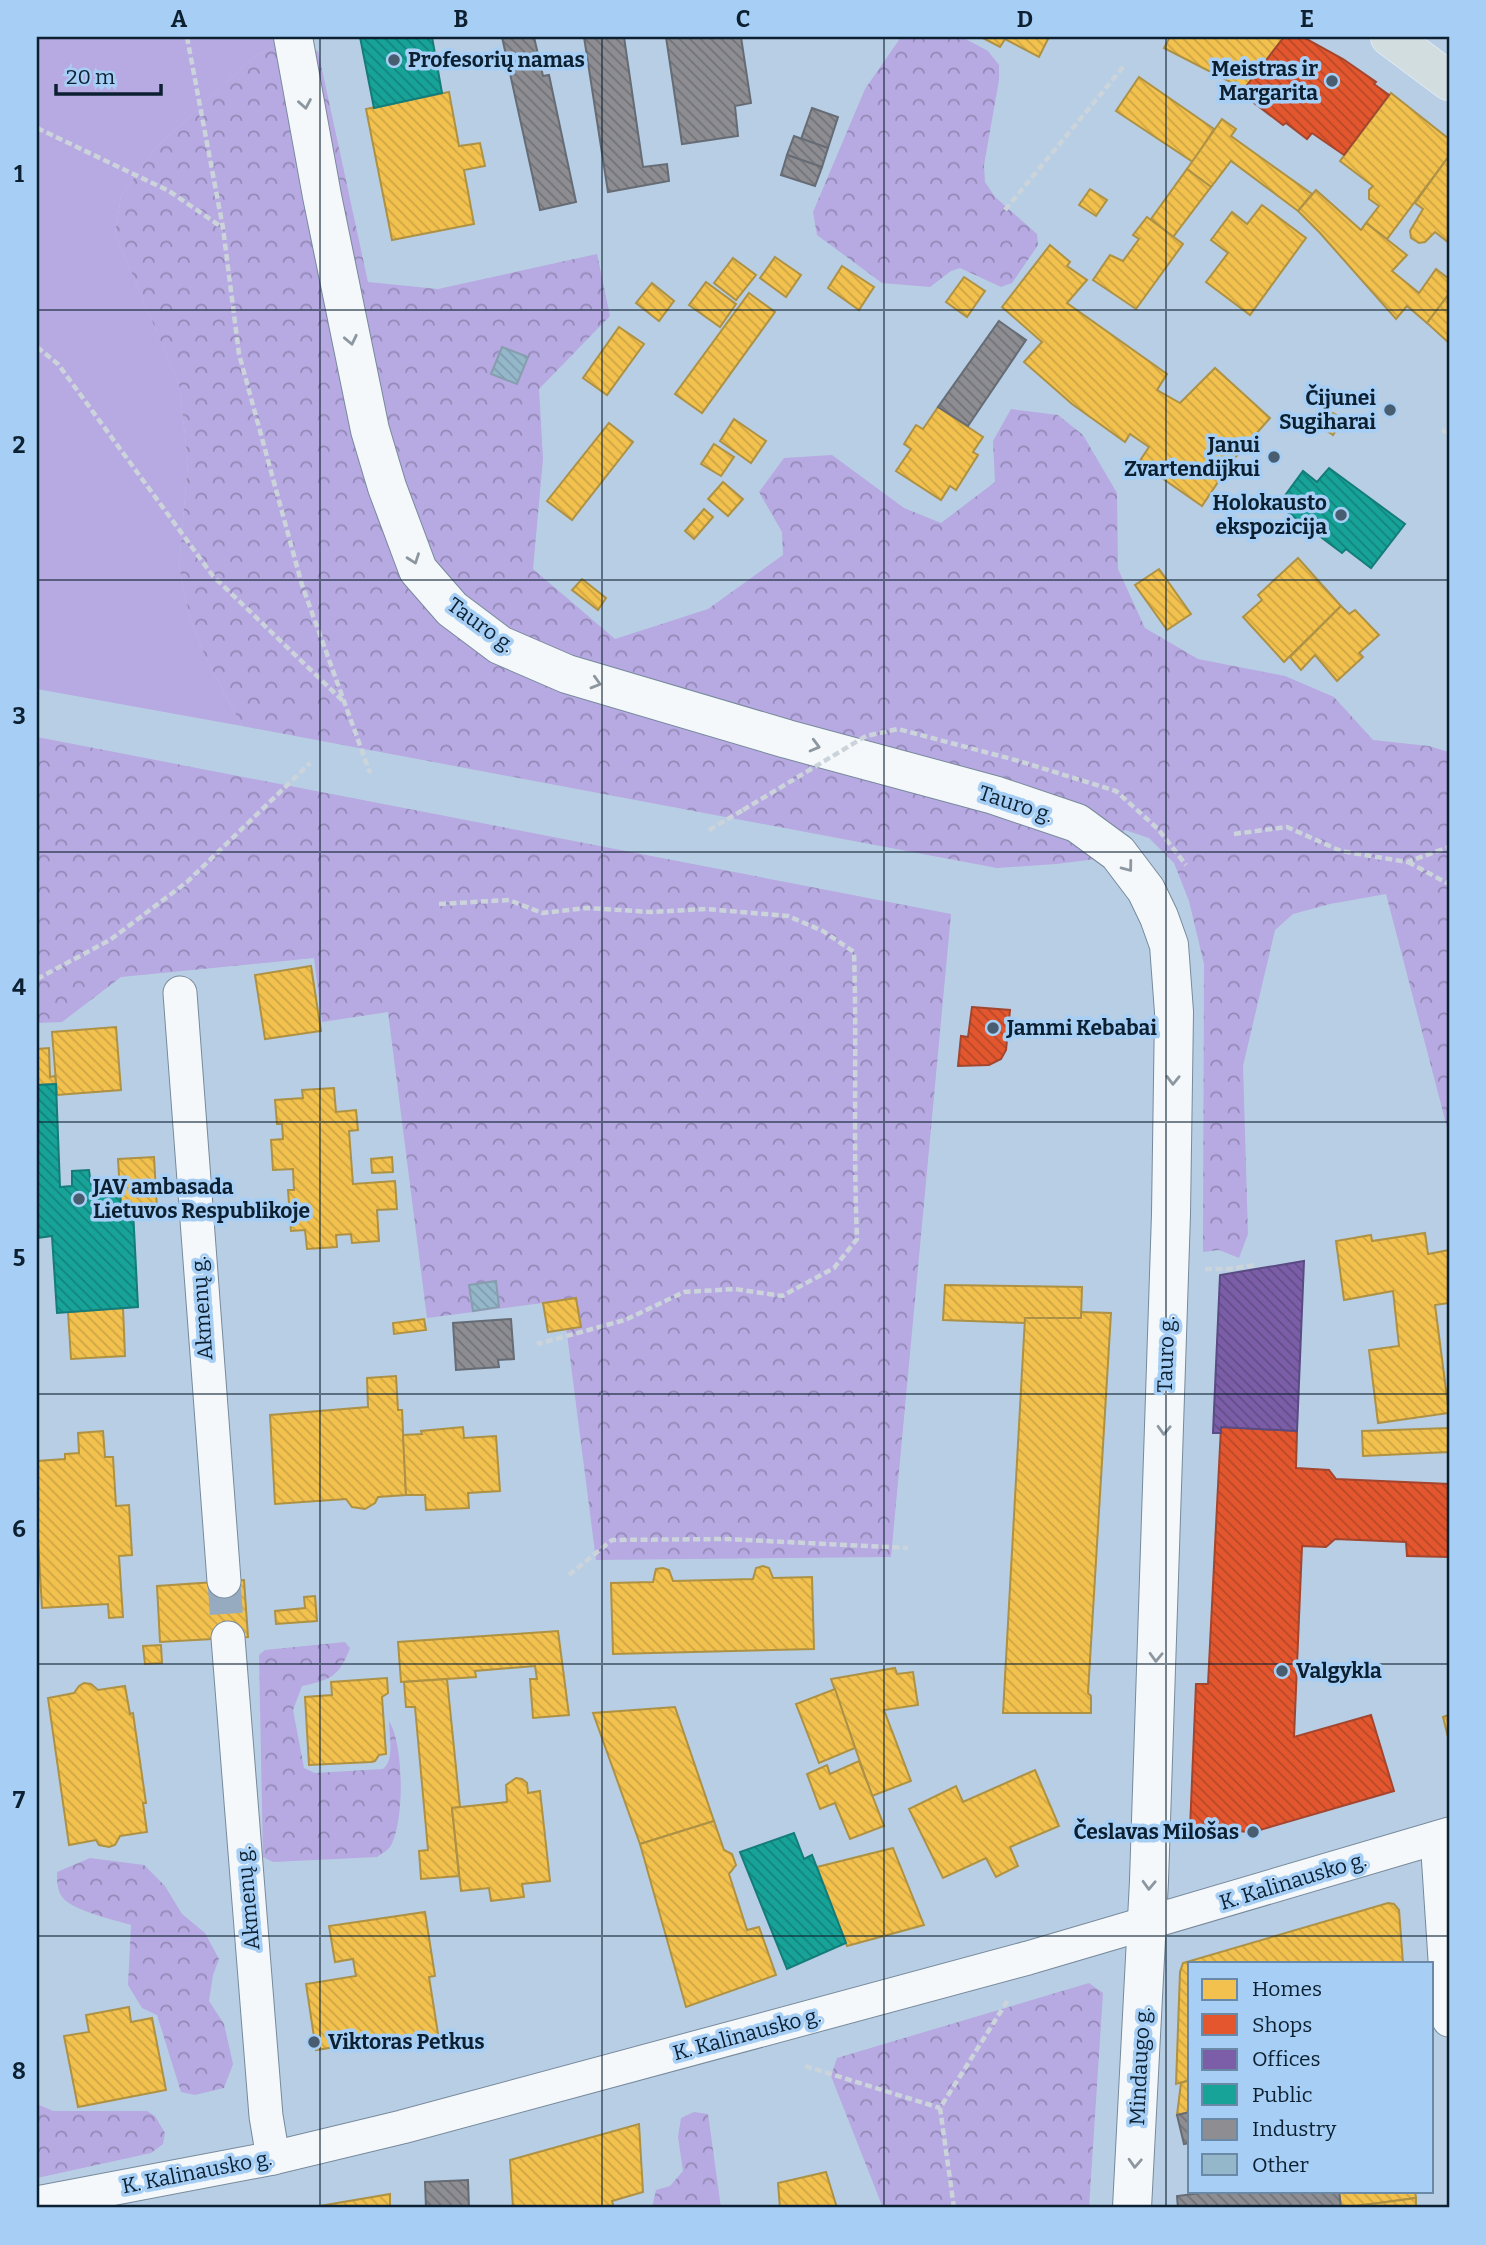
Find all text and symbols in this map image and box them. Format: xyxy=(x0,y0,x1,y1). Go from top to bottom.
text: A xyxy=(171,5,188,33)
text: B xyxy=(454,5,468,33)
text: C xyxy=(736,5,750,33)
text: D xyxy=(1017,5,1033,33)
text: E xyxy=(1300,5,1314,33)
place label: Profesorių namas xyxy=(408,47,585,73)
scale bar xyxy=(56,52,161,96)
marker: Profesorių namas xyxy=(386,52,402,68)
place label: Meistras ir Margarita xyxy=(1211,56,1318,106)
text: 20 m xyxy=(66,64,115,90)
marker: Meistras ir Margarita xyxy=(1324,73,1340,89)
one-way arrow xyxy=(297,98,312,110)
text: 1 xyxy=(14,160,24,188)
one-way arrow xyxy=(343,334,358,346)
place label: Čijunei Sugiharai xyxy=(1279,383,1376,435)
marker: Čijunei Sugiharai xyxy=(1382,402,1398,418)
text: 2 xyxy=(13,431,26,459)
place label: Janui Zvartendijkui xyxy=(1124,432,1260,482)
marker: Janui Zvartendijkui xyxy=(1266,449,1282,465)
place label: Holokausto ekspozicija xyxy=(1212,490,1327,540)
marker: Holokausto ekspozicija xyxy=(1333,507,1349,523)
one-way arrow xyxy=(406,552,420,564)
street label: Tauro g. xyxy=(442,592,520,658)
one-way arrow xyxy=(590,674,602,689)
text: 3 xyxy=(12,702,26,730)
one-way arrow xyxy=(809,738,821,753)
street label: Tauro g. xyxy=(975,780,1057,828)
one-way arrow xyxy=(1120,859,1133,872)
text: 4 xyxy=(12,973,26,1001)
place label: Jammi Kebabai xyxy=(1006,1015,1157,1041)
marker: Jammi Kebabai xyxy=(985,1020,1001,1036)
one-way arrow xyxy=(1165,1076,1181,1086)
place label: JAV ambasada Lietuvos Respublikoje xyxy=(92,1174,310,1224)
marker: JAV ambasada Lietuvos Respublikoje xyxy=(71,1191,87,1207)
text: 5 xyxy=(13,1244,25,1272)
street label: Akmenų g. xyxy=(185,1255,219,1361)
street label: Tauro g. xyxy=(1152,1315,1180,1393)
one-way arrow xyxy=(1156,1425,1171,1436)
text: 6 xyxy=(12,1515,26,1543)
one-way arrow xyxy=(1149,1652,1164,1663)
place label: Valgykla xyxy=(1296,1658,1382,1684)
marker: Valgykla xyxy=(1274,1663,1290,1679)
text: 7 xyxy=(13,1786,26,1814)
place label: Česlavas Milošas xyxy=(1073,1817,1239,1845)
marker: Česlavas Milošas xyxy=(1245,1824,1261,1840)
street label: Akmenų g. xyxy=(231,1845,265,1951)
street label: K. Kalinausko g. xyxy=(1216,1846,1370,1916)
one-way arrow xyxy=(1141,1880,1156,1891)
legend xyxy=(1188,1962,1434,2192)
text: Homes xyxy=(1252,1976,1322,2002)
street label: K. Kalinausko g. xyxy=(670,2002,824,2066)
street label: Mindaugo g. xyxy=(1124,2006,1156,2126)
text: Shops xyxy=(1252,2012,1312,2038)
place label: Viktoras Petkus xyxy=(328,2029,485,2055)
marker: Viktoras Petkus xyxy=(306,2034,322,2050)
text: Offices xyxy=(1252,2046,1321,2072)
text: 8 xyxy=(12,2057,26,2085)
text: Public xyxy=(1252,2082,1313,2108)
text: Industry xyxy=(1252,2116,1337,2142)
street label: K. Kalinausko g. xyxy=(120,2145,274,2199)
text: Other xyxy=(1252,2152,1309,2178)
one-way arrow xyxy=(1127,2158,1142,2169)

